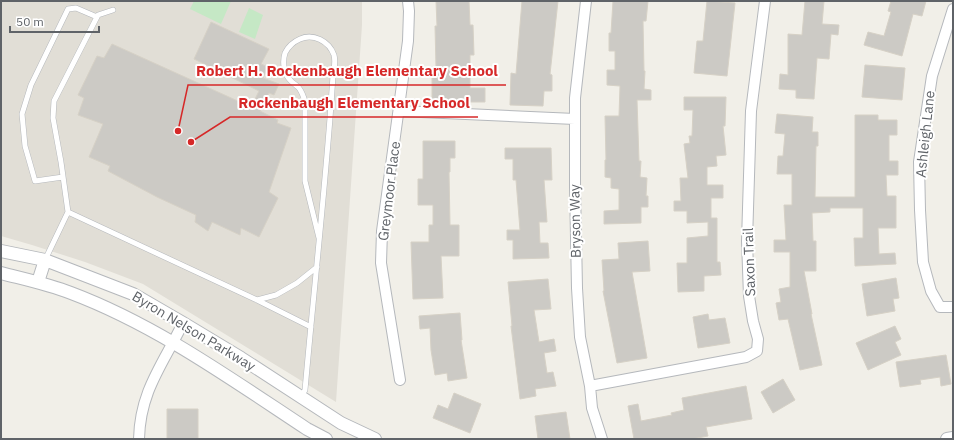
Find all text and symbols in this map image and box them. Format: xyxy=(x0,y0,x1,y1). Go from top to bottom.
scale bar xyxy=(10,8,99,34)
text: 50 m xyxy=(16,14,44,29)
callout: Robert H. Rockenbaugh Elementary School xyxy=(188,58,506,85)
text: Robert H. Rockenbaugh Elementary School xyxy=(196,61,498,80)
street label: Ashleigh Lane xyxy=(911,89,939,178)
callout: Rockenbaugh Elementary School xyxy=(230,90,478,117)
text: Rockenbaugh Elementary School xyxy=(238,93,470,112)
street label: Greymoor Place xyxy=(374,140,404,242)
street label: Bryson Way xyxy=(565,184,585,258)
street label: Saxon Trail xyxy=(739,227,759,297)
street label: Byron Nelson Parkway xyxy=(129,287,259,375)

